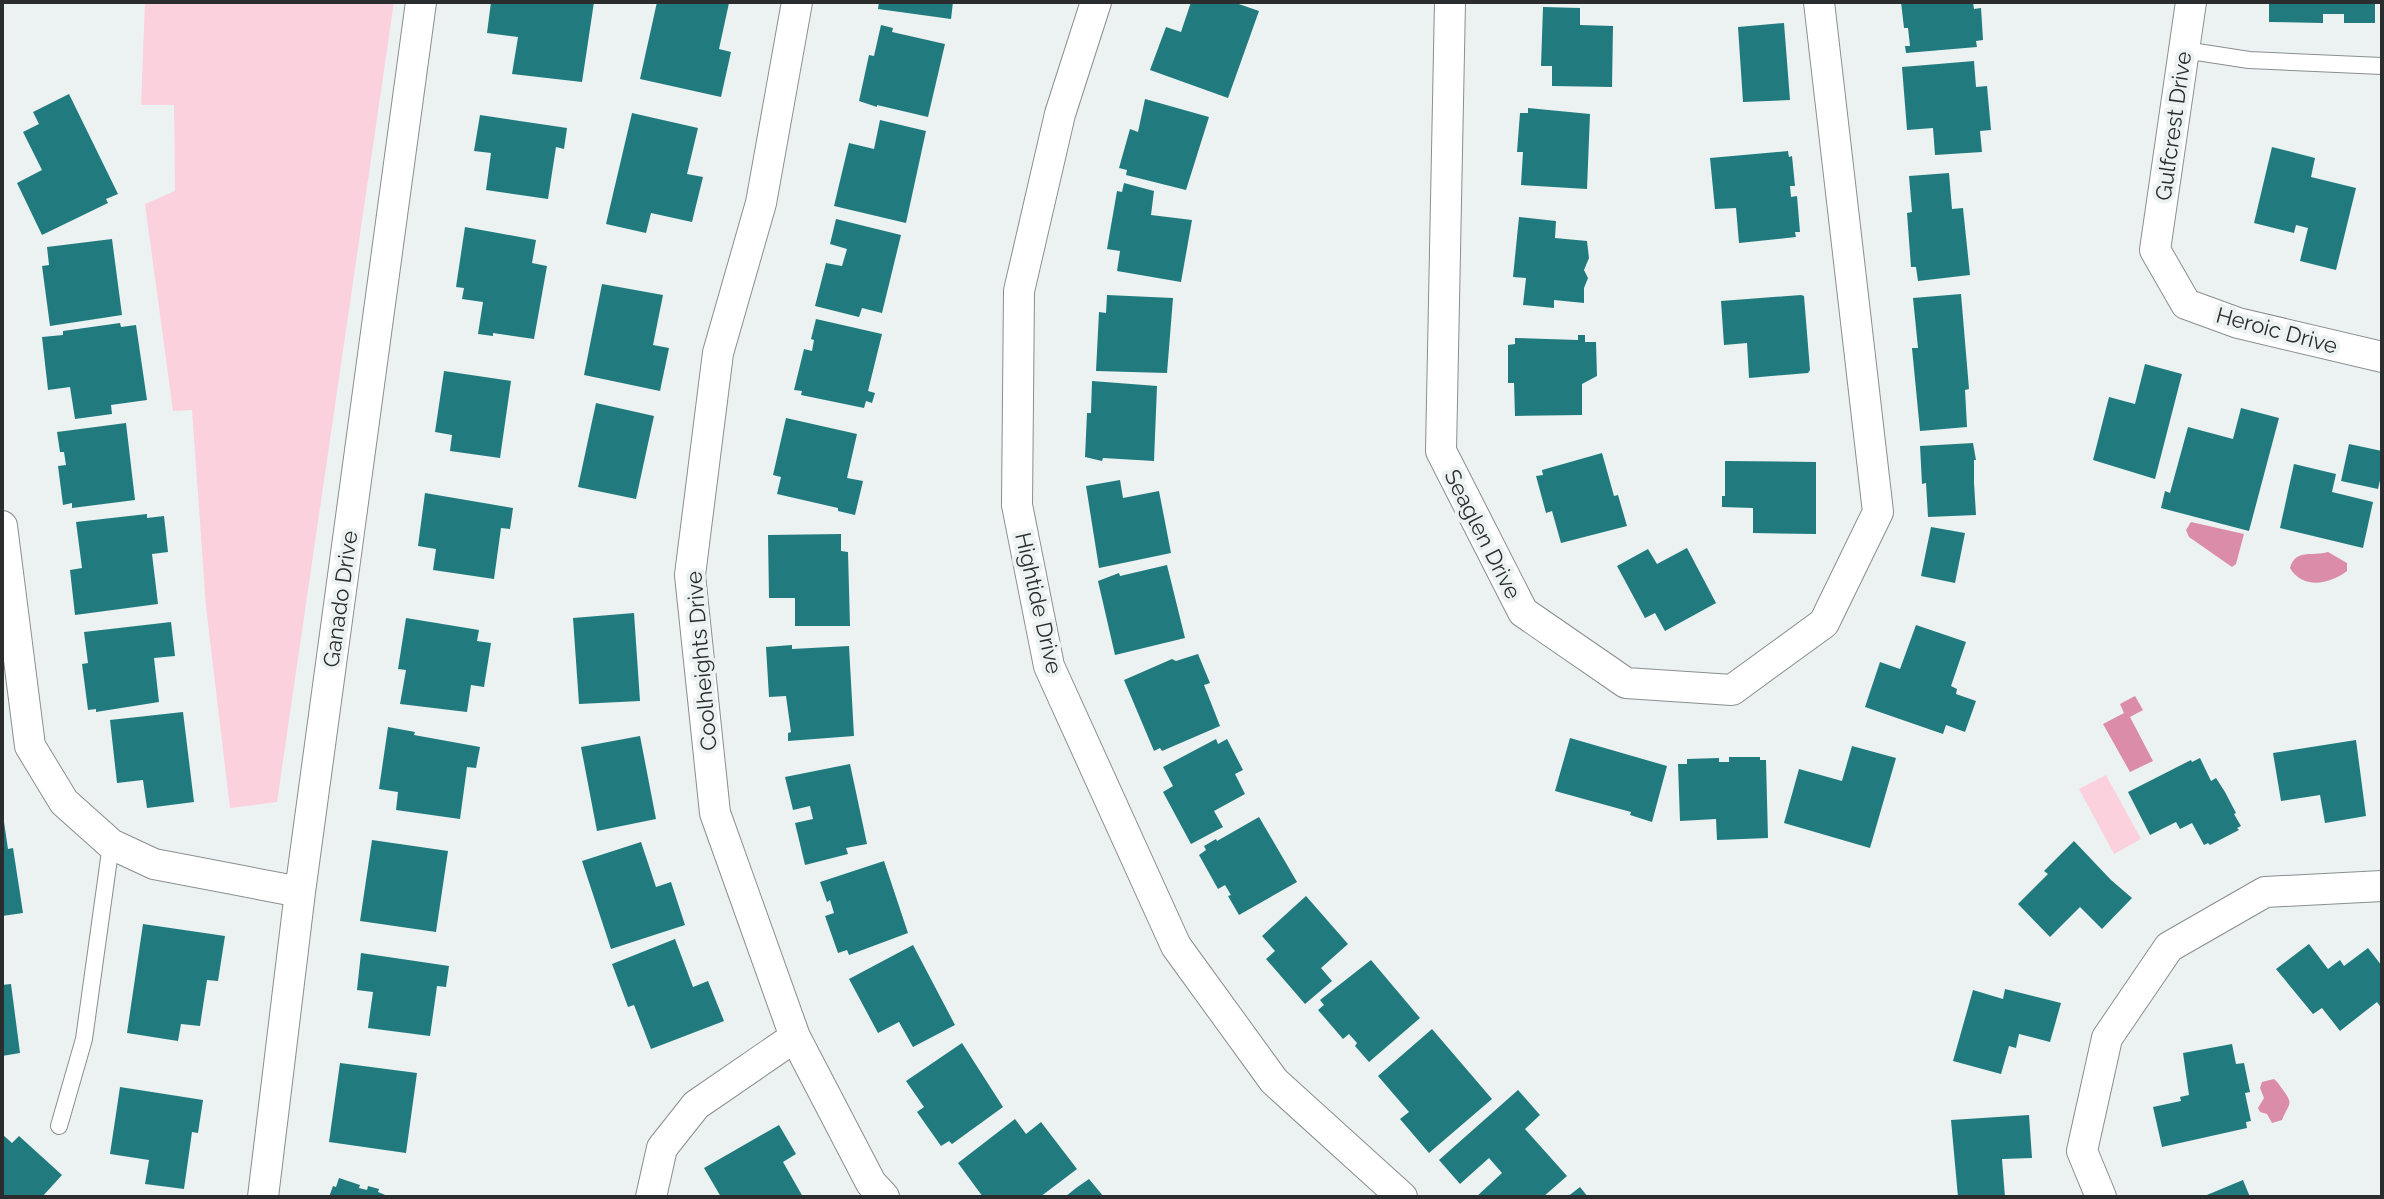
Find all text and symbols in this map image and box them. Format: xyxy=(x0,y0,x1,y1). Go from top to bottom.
street label: Gulfcrest Drive xyxy=(2150,50,2196,202)
street label: Heroic Drive xyxy=(2214,301,2341,359)
street label: Seaglen Drive xyxy=(1439,465,1527,603)
street label: Ganado Drive xyxy=(318,529,362,669)
street label: Hightide Drive xyxy=(1010,530,1068,676)
street label: Coolheights Drive xyxy=(680,570,722,752)

